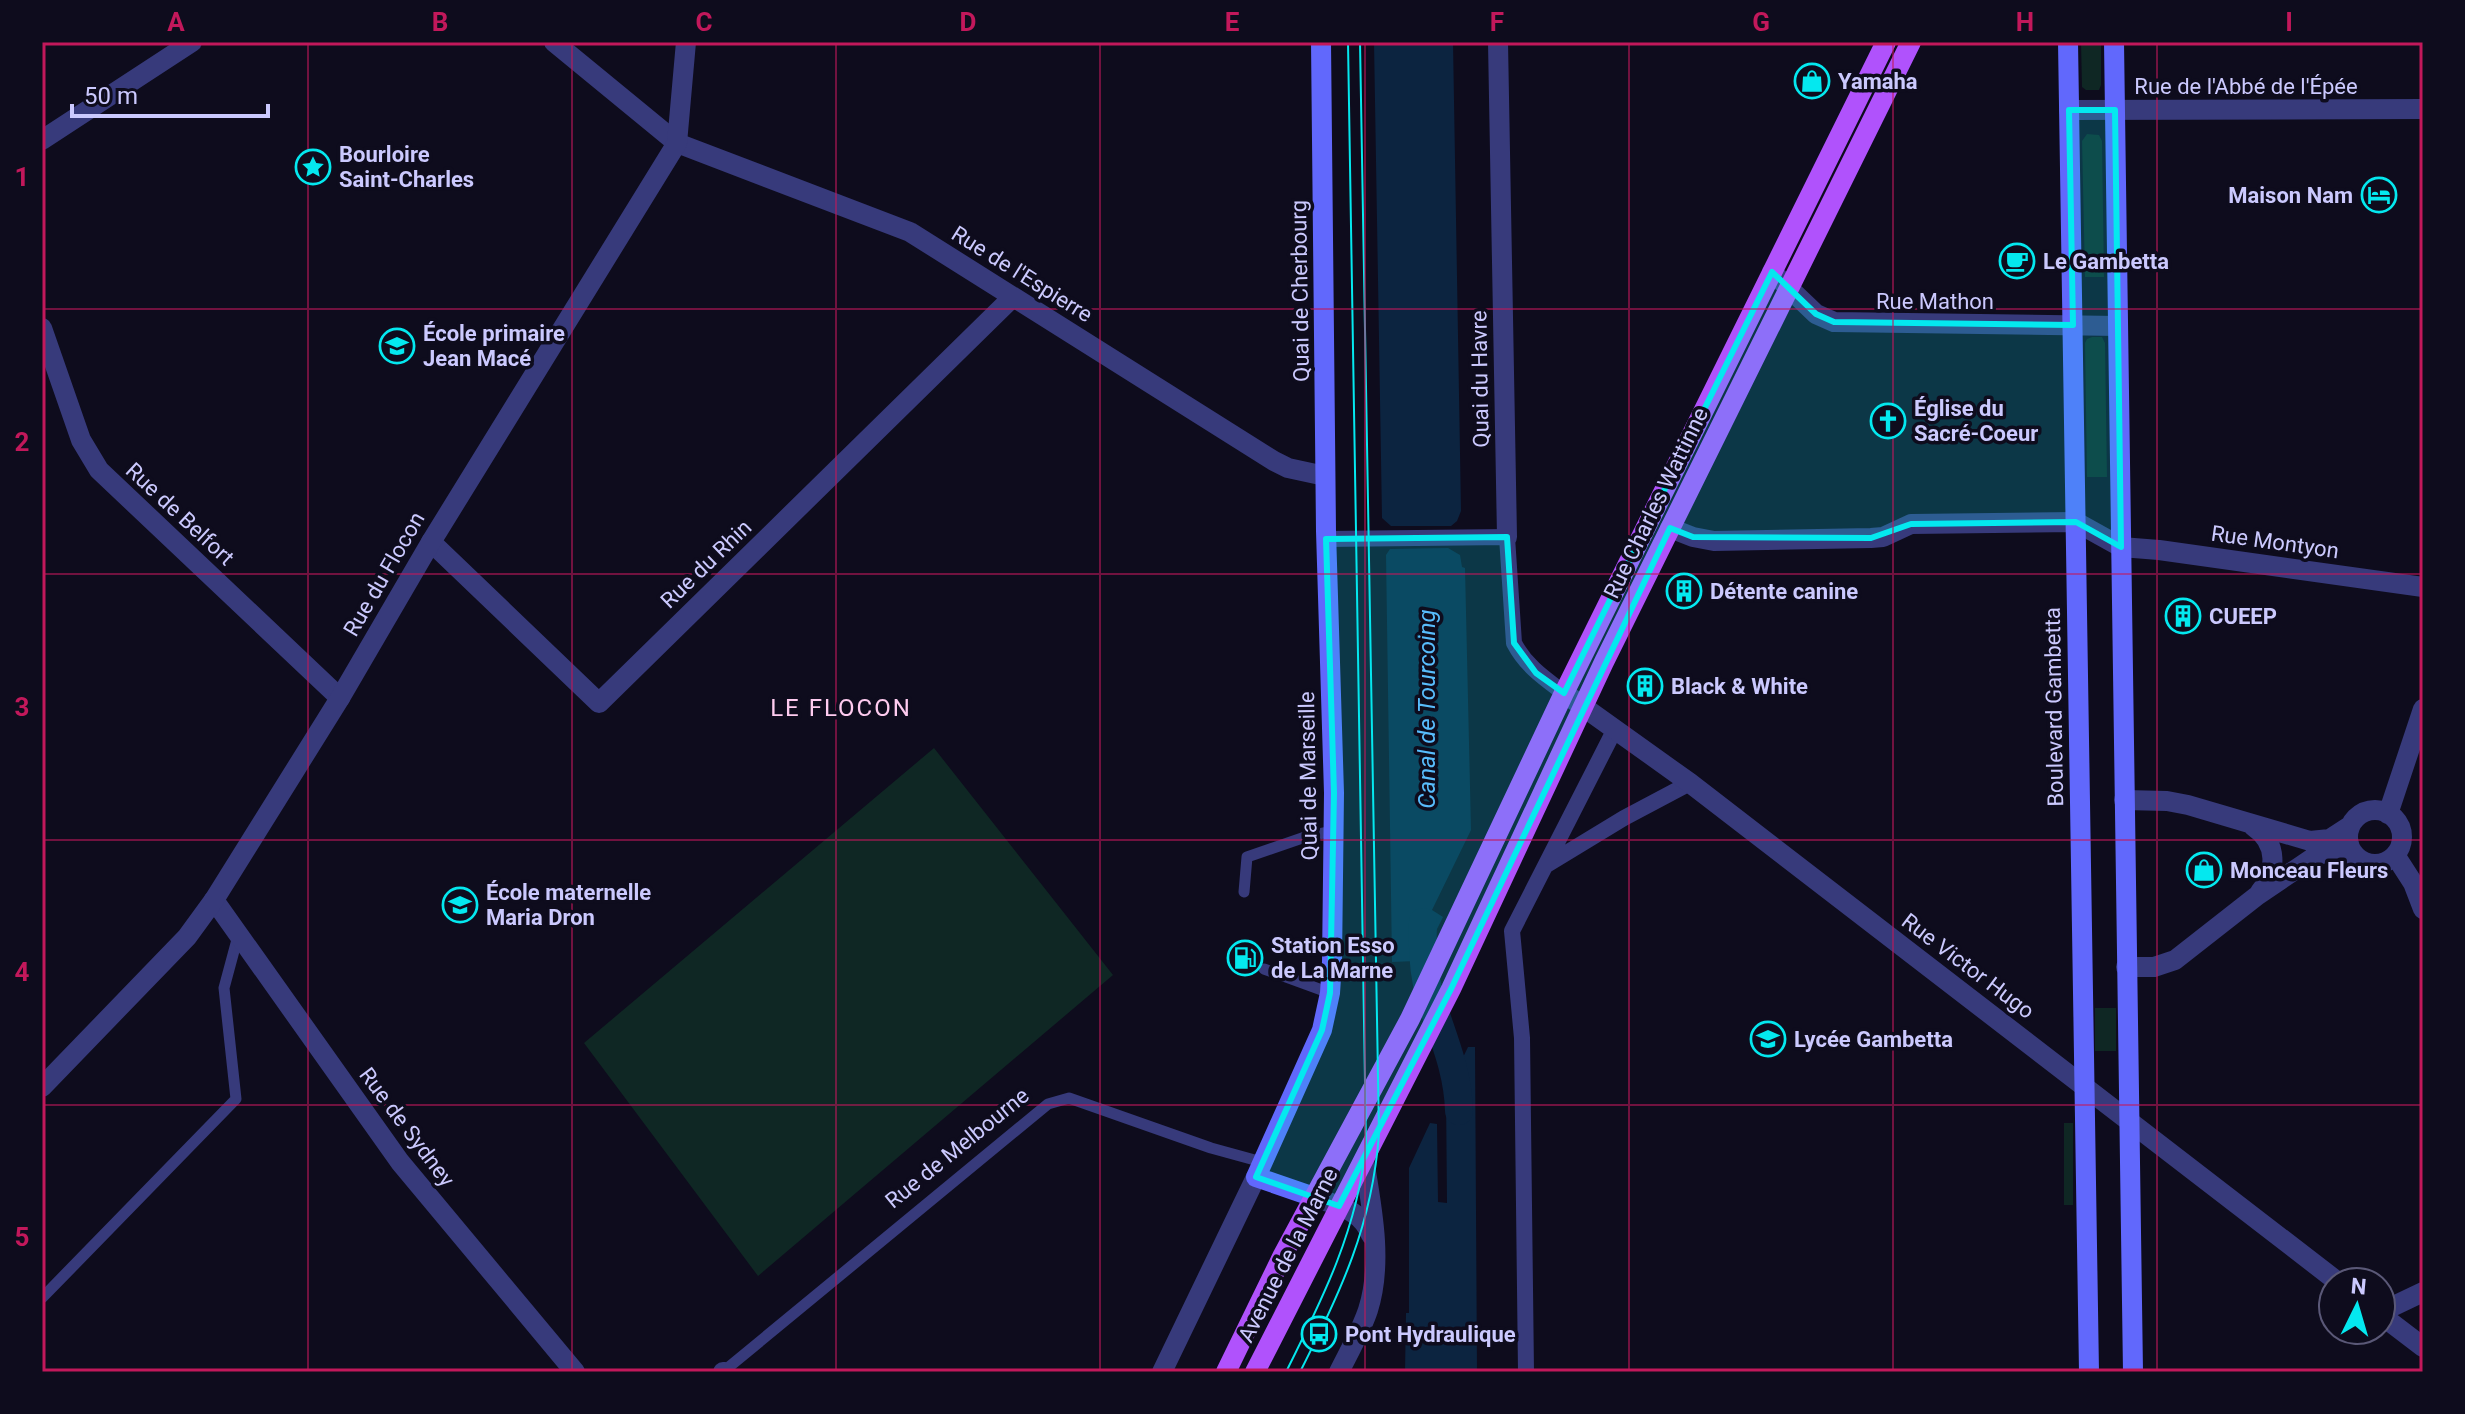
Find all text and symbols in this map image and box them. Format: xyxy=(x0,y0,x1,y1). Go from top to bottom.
text: A xyxy=(167,7,185,37)
text: B xyxy=(432,7,448,37)
text: C xyxy=(695,7,713,37)
text: D xyxy=(960,7,976,37)
text: E xyxy=(1225,7,1240,37)
text: F xyxy=(1490,7,1504,37)
text: G xyxy=(1752,7,1770,37)
text: H xyxy=(2016,7,2034,37)
text: I xyxy=(2285,7,2293,37)
shop icon: Yamaha xyxy=(1793,62,1831,100)
scale bar xyxy=(72,68,268,118)
place label: Yamaha xyxy=(1838,69,1918,94)
street label: Rue de l'Abbé de l'Épée xyxy=(2134,74,2358,99)
text: 50 m xyxy=(84,82,138,110)
place label: Bourloire Saint-Charles xyxy=(339,142,474,192)
place icon: Bourloire Saint-Charles xyxy=(294,148,332,186)
text: 1 xyxy=(15,162,29,192)
hotel icon: Maison Nam xyxy=(2360,176,2398,214)
place label: Maison Nam xyxy=(2228,183,2353,208)
street label: Quai de Cherbourg xyxy=(1286,200,1314,382)
street label: Rue de l'Espierre xyxy=(947,221,1097,327)
cafe icon: Le Gambetta xyxy=(1998,242,2036,280)
place label: Le Gambetta xyxy=(2043,249,2169,274)
street label: Rue Mathon xyxy=(1876,289,1994,314)
street label: Quai du Havre xyxy=(1466,310,1494,448)
place label: École primaire Jean Macé xyxy=(423,321,565,371)
school or university icon: École primaire Jean Macé xyxy=(378,327,416,365)
place label: Église du Sacré-Coeur xyxy=(1914,396,2038,446)
church icon: Église du Sacré-Coeur xyxy=(1869,402,1907,440)
street label: Rue Charles Wattinne xyxy=(1599,403,1713,603)
text: 2 xyxy=(15,427,29,457)
street label: Rue de Belfort xyxy=(121,458,239,570)
street label: Rue du Flocon xyxy=(338,508,430,640)
street label: Rue du Rhin xyxy=(656,515,756,613)
street label: Rue Montyon xyxy=(2209,521,2341,563)
building icon: Détente canine xyxy=(1665,572,1703,610)
place label: Détente canine xyxy=(1710,579,1858,604)
building icon: CUEEP xyxy=(2164,597,2202,635)
place label: CUEEP xyxy=(2209,604,2277,629)
street label: Boulevard Gambetta xyxy=(2040,607,2068,807)
water label: Canal de Tourcoing xyxy=(1413,609,1441,809)
building icon: Black & White xyxy=(1626,667,1664,705)
place label: Black & White xyxy=(1671,674,1808,699)
street label: Quai de Marseille xyxy=(1294,691,1322,861)
text: 3 xyxy=(15,692,29,722)
district label: LE FLOCON xyxy=(770,694,912,722)
shop icon: Monceau Fleurs xyxy=(2185,851,2223,889)
place label: Monceau Fleurs xyxy=(2230,858,2388,883)
place label: École maternelle Maria Dron xyxy=(486,880,651,930)
school or university icon: École maternelle Maria Dron xyxy=(441,886,479,924)
street label: Rue Victor Hugo xyxy=(1897,908,2039,1024)
place label: Station Esso de La Marne xyxy=(1271,933,1395,983)
fuel station icon: Station Esso de La Marne xyxy=(1226,939,1264,977)
text: 4 xyxy=(15,957,30,987)
school or university icon: Lycée Gambetta xyxy=(1749,1020,1787,1058)
place label: Lycée Gambetta xyxy=(1794,1027,1953,1052)
street label: Rue de Sydney xyxy=(354,1063,460,1192)
street label: Rue de Melbourne xyxy=(880,1083,1034,1213)
street label: Avenue de la Marne xyxy=(1233,1164,1343,1346)
text: 5 xyxy=(15,1222,29,1252)
north arrow xyxy=(2317,1266,2397,1346)
text: N xyxy=(2350,1273,2368,1300)
bus stop icon: Pont Hydraulique xyxy=(1300,1315,1338,1353)
place label: Pont Hydraulique xyxy=(1345,1322,1516,1347)

